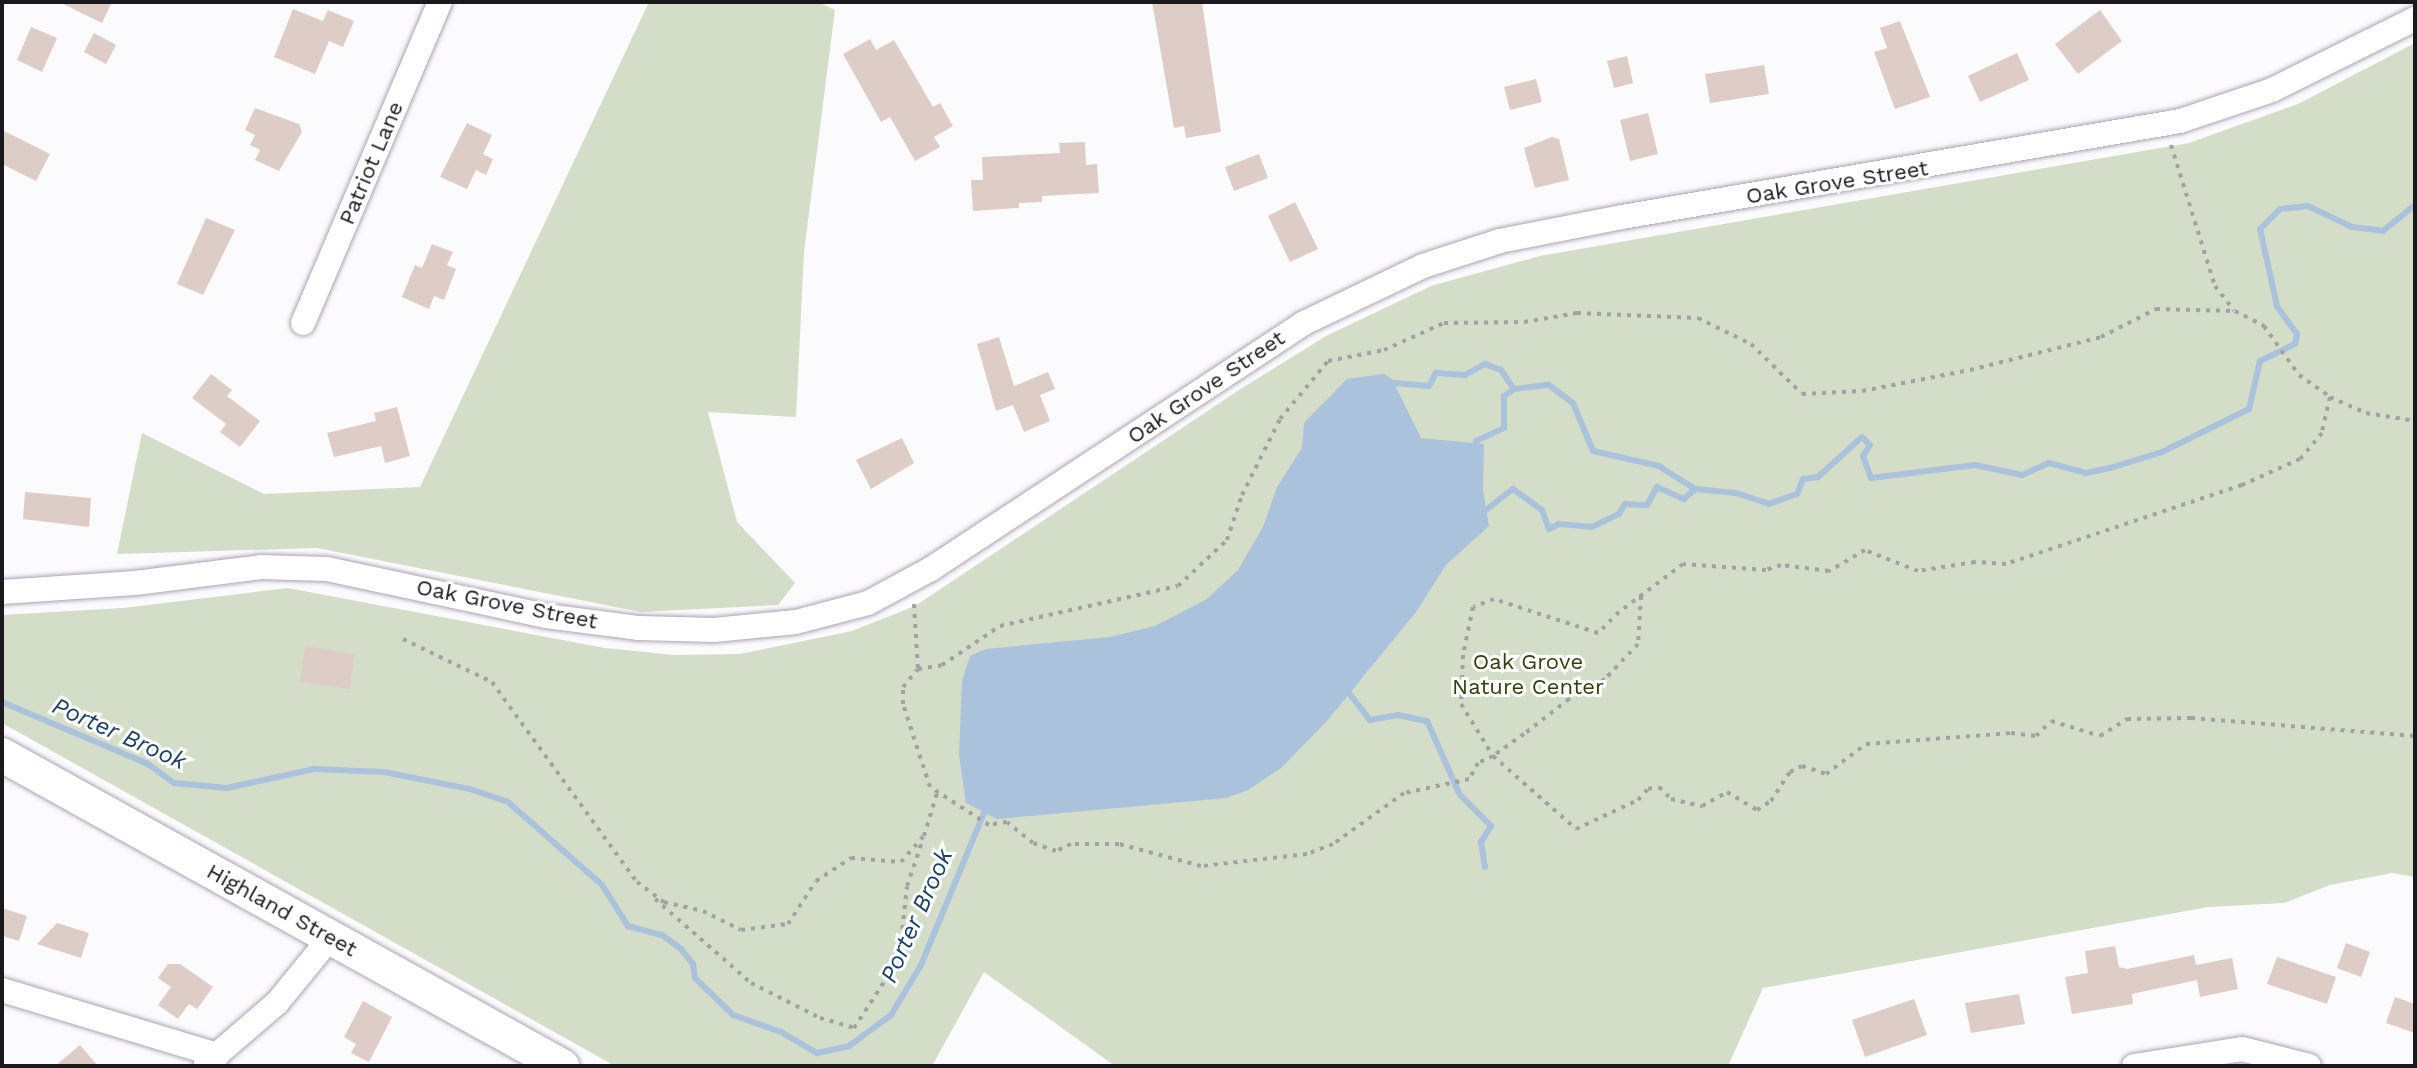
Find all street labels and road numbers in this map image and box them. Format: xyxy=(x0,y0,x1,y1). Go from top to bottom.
street label: Patriot Lane xyxy=(333,97,409,229)
street label: Oak Grove Street xyxy=(1744,155,1930,209)
street label: Oak Grove Street xyxy=(1122,324,1290,450)
street label: Oak Grove Street xyxy=(414,573,600,635)
street label: Highland Street xyxy=(202,858,362,962)

